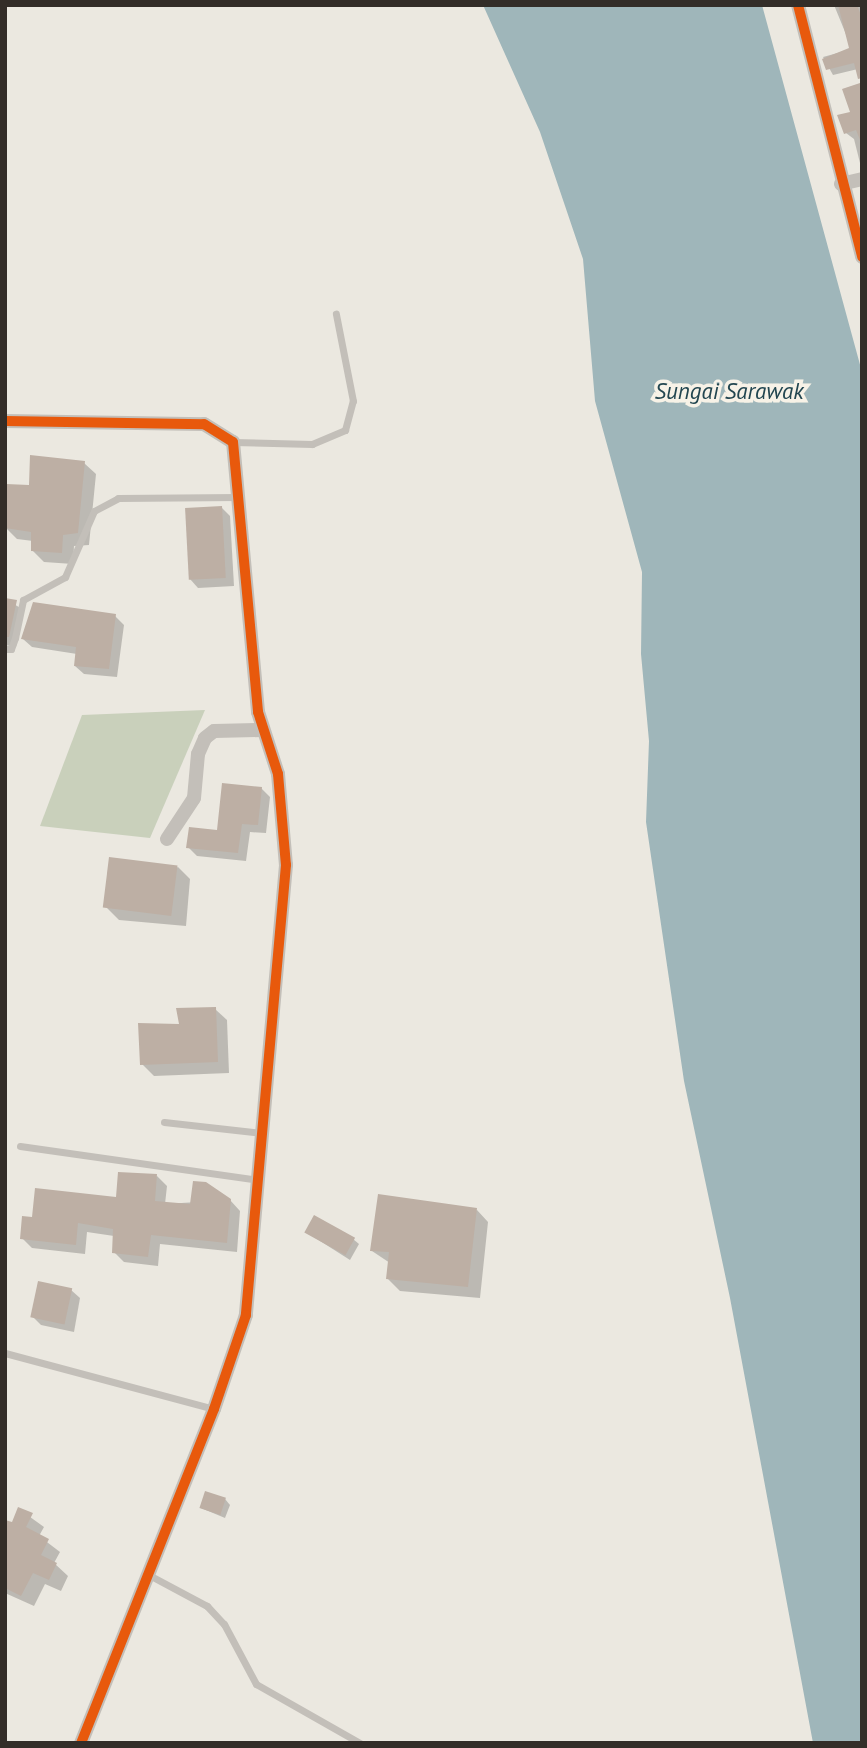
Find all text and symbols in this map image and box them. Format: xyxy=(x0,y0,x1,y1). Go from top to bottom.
water label: Sungai Sarawak xyxy=(654,377,804,405)

